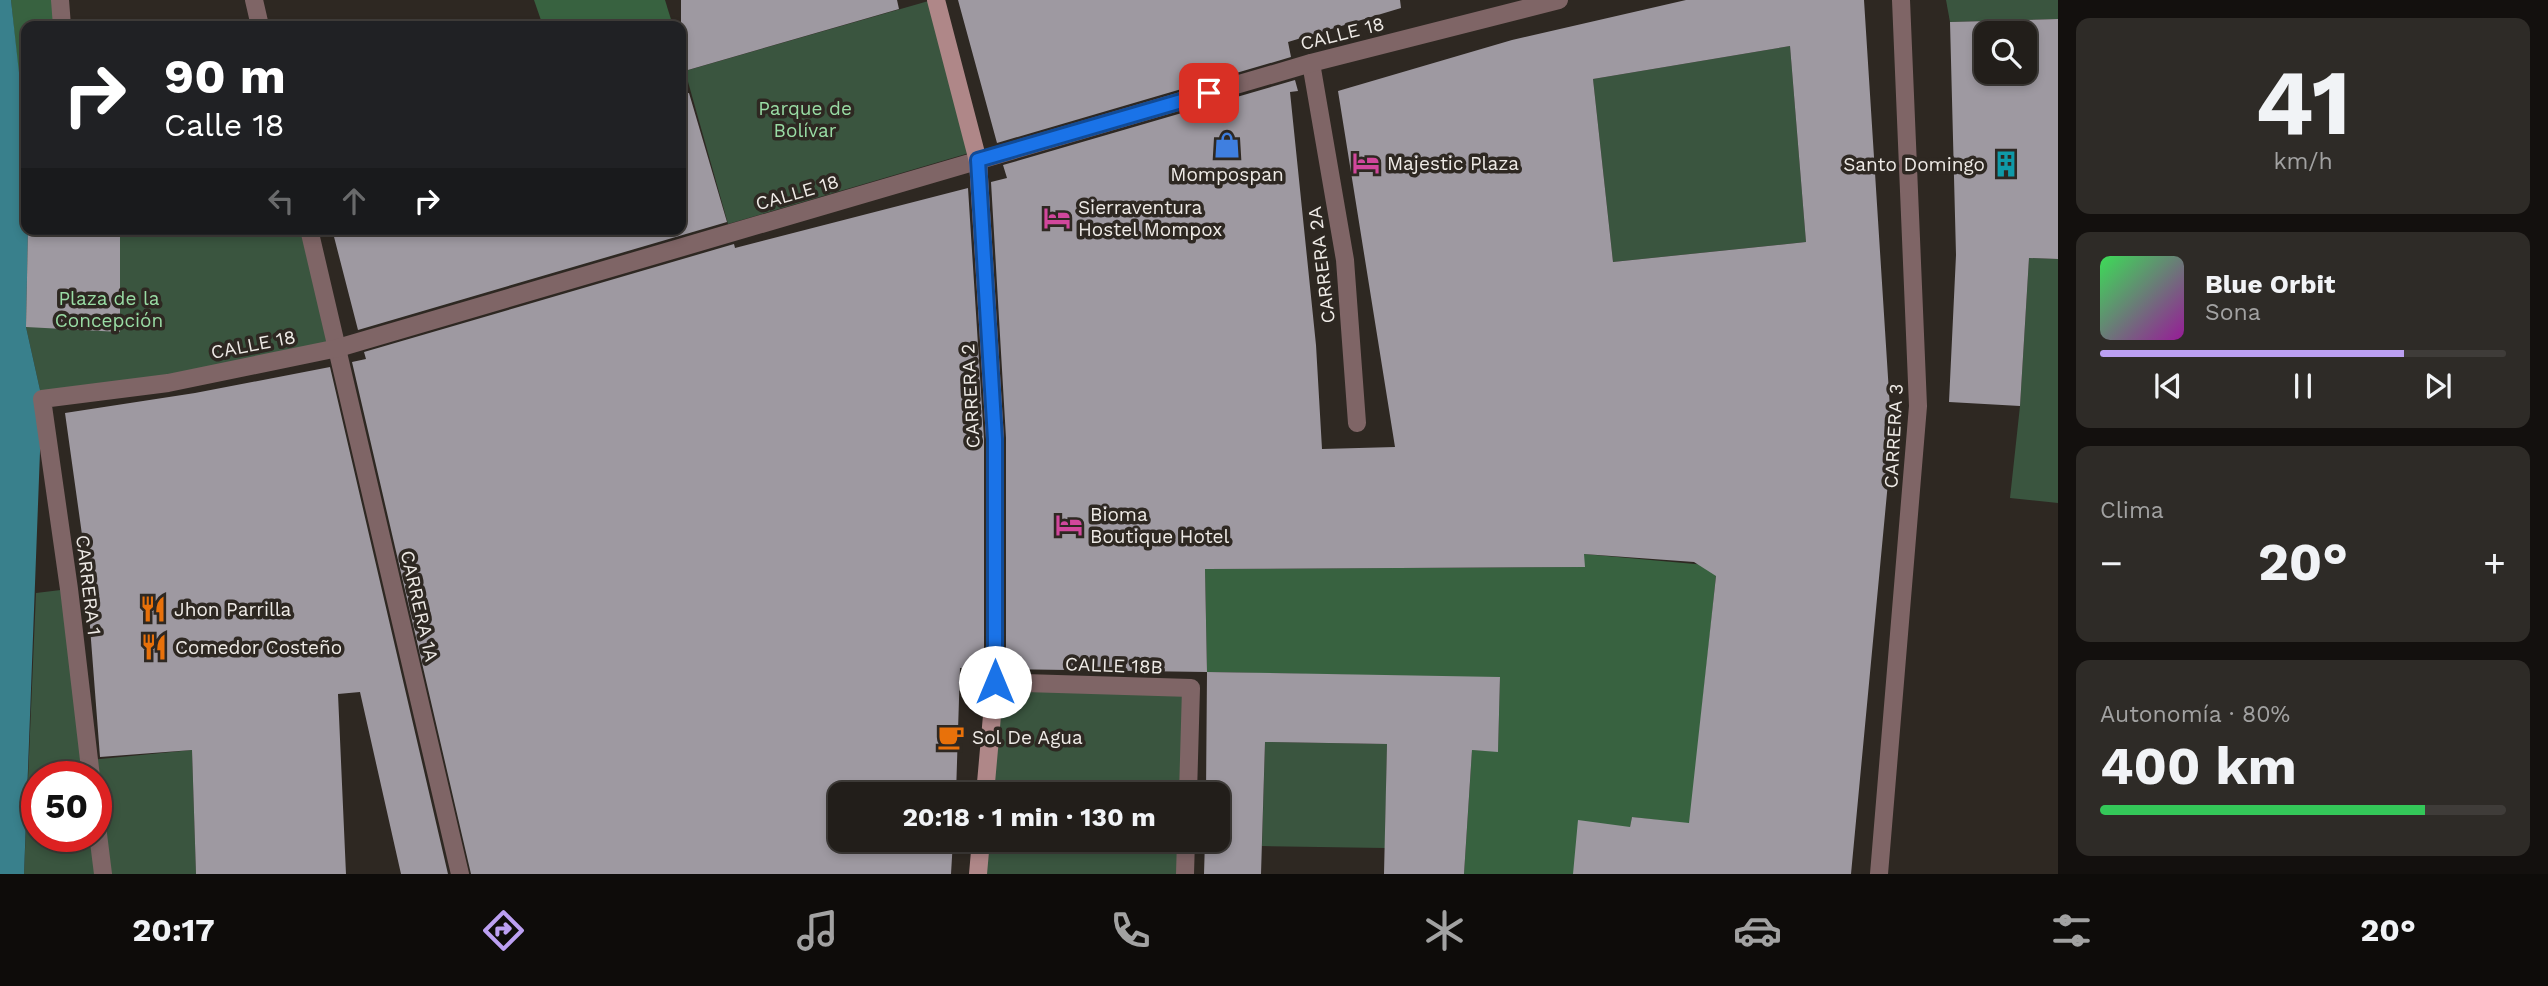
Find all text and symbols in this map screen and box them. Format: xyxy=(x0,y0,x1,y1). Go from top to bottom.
street label: CALLE 18 xyxy=(1298,12,1386,55)
map controls xyxy=(1974,21,2037,84)
button: search xyxy=(1974,21,2037,84)
text: 90 m xyxy=(164,47,286,105)
icon: right xyxy=(49,49,140,140)
text: 41 xyxy=(2255,49,2351,156)
pin xyxy=(1179,63,1239,123)
icon: arrive xyxy=(1190,74,1228,112)
park label: Parque de Bolívar xyxy=(758,97,852,142)
text: Calle 18 xyxy=(164,106,285,144)
shop icon: Mompospan xyxy=(1212,130,1242,160)
hotel icon: Majestic Plaza xyxy=(1351,148,1381,178)
text: km/h xyxy=(2273,148,2333,175)
building icon: Santo Domingo xyxy=(1991,149,2021,179)
place label: Majestic Plaza xyxy=(1387,152,1519,175)
place label: Santo Domingo xyxy=(1843,153,1985,176)
place label: Mompospan xyxy=(1170,163,1284,186)
street label: CALLE 18 xyxy=(753,170,841,215)
icon: left xyxy=(262,182,300,220)
icon: ahead xyxy=(335,182,373,220)
icon: right xyxy=(408,182,446,220)
place label: Sierraventura Hostel Mompox xyxy=(1078,196,1222,241)
hotel icon: Sierraventura Hostel Mompox xyxy=(1042,203,1072,233)
street label: CARRERA 2A xyxy=(1303,205,1340,325)
text: Blue Orbit xyxy=(2205,269,2335,299)
park label: Plaza de la Concepción xyxy=(55,287,163,332)
text: Sona xyxy=(2205,299,2261,326)
street label: CALLE 18 xyxy=(209,325,297,364)
street label: CARRERA 2 xyxy=(956,343,985,449)
icon: previous xyxy=(2149,367,2187,405)
icon: pause xyxy=(2284,367,2322,405)
icon: next xyxy=(2419,367,2457,405)
street label: CARRERA 3 xyxy=(1879,383,1908,489)
text: Clima xyxy=(2100,497,2164,524)
place label: Bioma Boutique Hotel xyxy=(1090,503,1230,548)
hotel icon: Bioma Boutique Hotel xyxy=(1054,510,1084,540)
text: 20° xyxy=(2258,532,2348,593)
street label: CARRERA 1 xyxy=(71,534,106,637)
text: − xyxy=(2100,541,2123,585)
text: + xyxy=(2483,541,2506,585)
street label: CARRERA 1A xyxy=(396,548,444,664)
restaurant icon: Jhon Parrilla xyxy=(138,594,168,624)
place label: Jhon Parrilla xyxy=(174,598,292,621)
restaurant icon: Comedor Costeño xyxy=(139,632,169,662)
place label: Comedor Costeño xyxy=(175,636,342,659)
position arrow xyxy=(958,645,1032,719)
street label: CALLE 18B xyxy=(1065,652,1163,679)
text: Autonomía · 80% xyxy=(2100,701,2290,728)
cafe icon: Sol De Agua xyxy=(936,722,966,752)
place label: Sol De Agua xyxy=(972,726,1083,749)
text: 400 km xyxy=(2100,736,2297,797)
speed limit sign: 50 xyxy=(21,761,112,852)
text: 20:18 · 1 min · 130 m xyxy=(902,802,1156,832)
icon: directions xyxy=(479,906,528,955)
icon: music xyxy=(793,906,842,955)
icon: phone xyxy=(1106,906,1155,955)
icon: climate xyxy=(1420,906,1469,955)
icon: car xyxy=(1733,906,1782,955)
icon: filters xyxy=(2047,906,2096,955)
text: 20:17 xyxy=(132,911,215,949)
text: 20° xyxy=(2360,911,2416,949)

